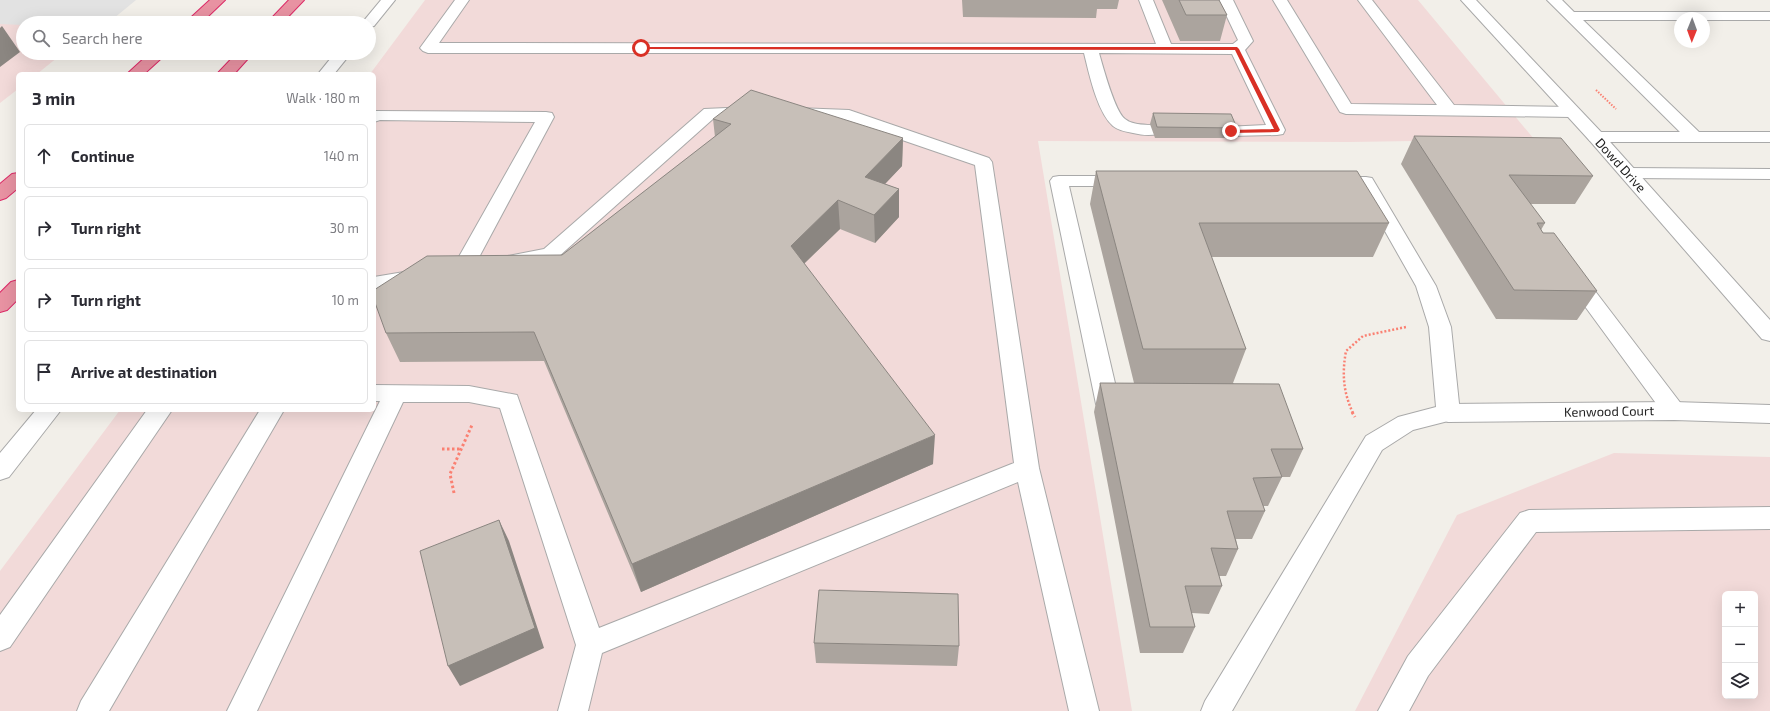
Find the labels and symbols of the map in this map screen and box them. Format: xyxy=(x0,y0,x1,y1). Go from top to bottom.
north arrow xyxy=(1674,12,1710,48)
route start xyxy=(632,39,650,57)
route end xyxy=(1222,122,1240,140)
street label: Dowd Drive xyxy=(1592,134,1650,196)
street label: Kenwood Court xyxy=(1564,402,1654,420)

